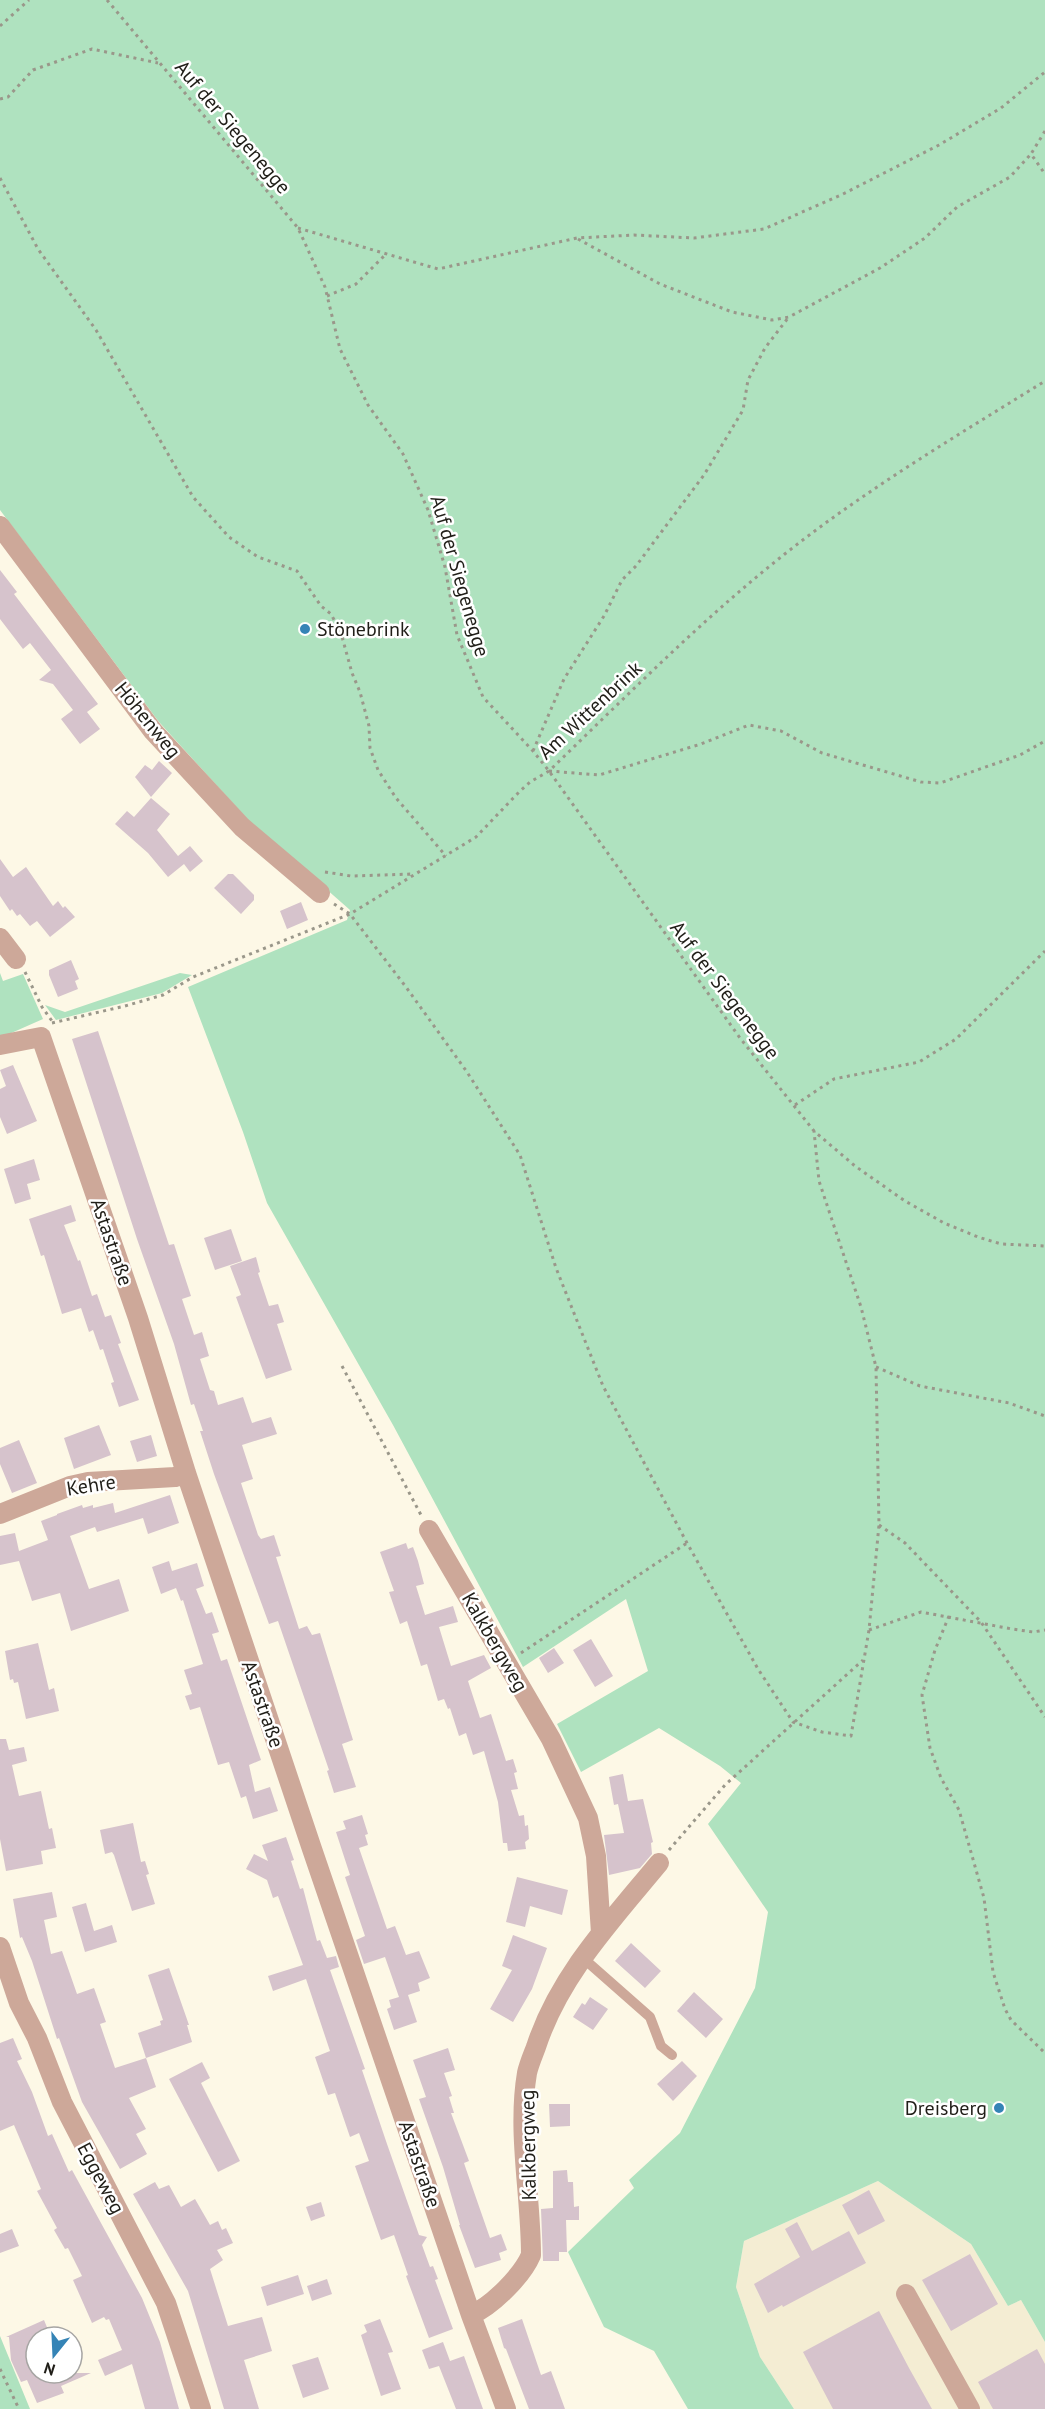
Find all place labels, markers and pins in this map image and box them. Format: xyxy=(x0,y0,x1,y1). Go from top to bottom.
place label: Stönebrink xyxy=(317,616,410,642)
marker: Stönebrink xyxy=(298,622,312,636)
place label: Dreisberg xyxy=(905,2095,987,2121)
marker: Dreisberg xyxy=(992,2101,1006,2115)

